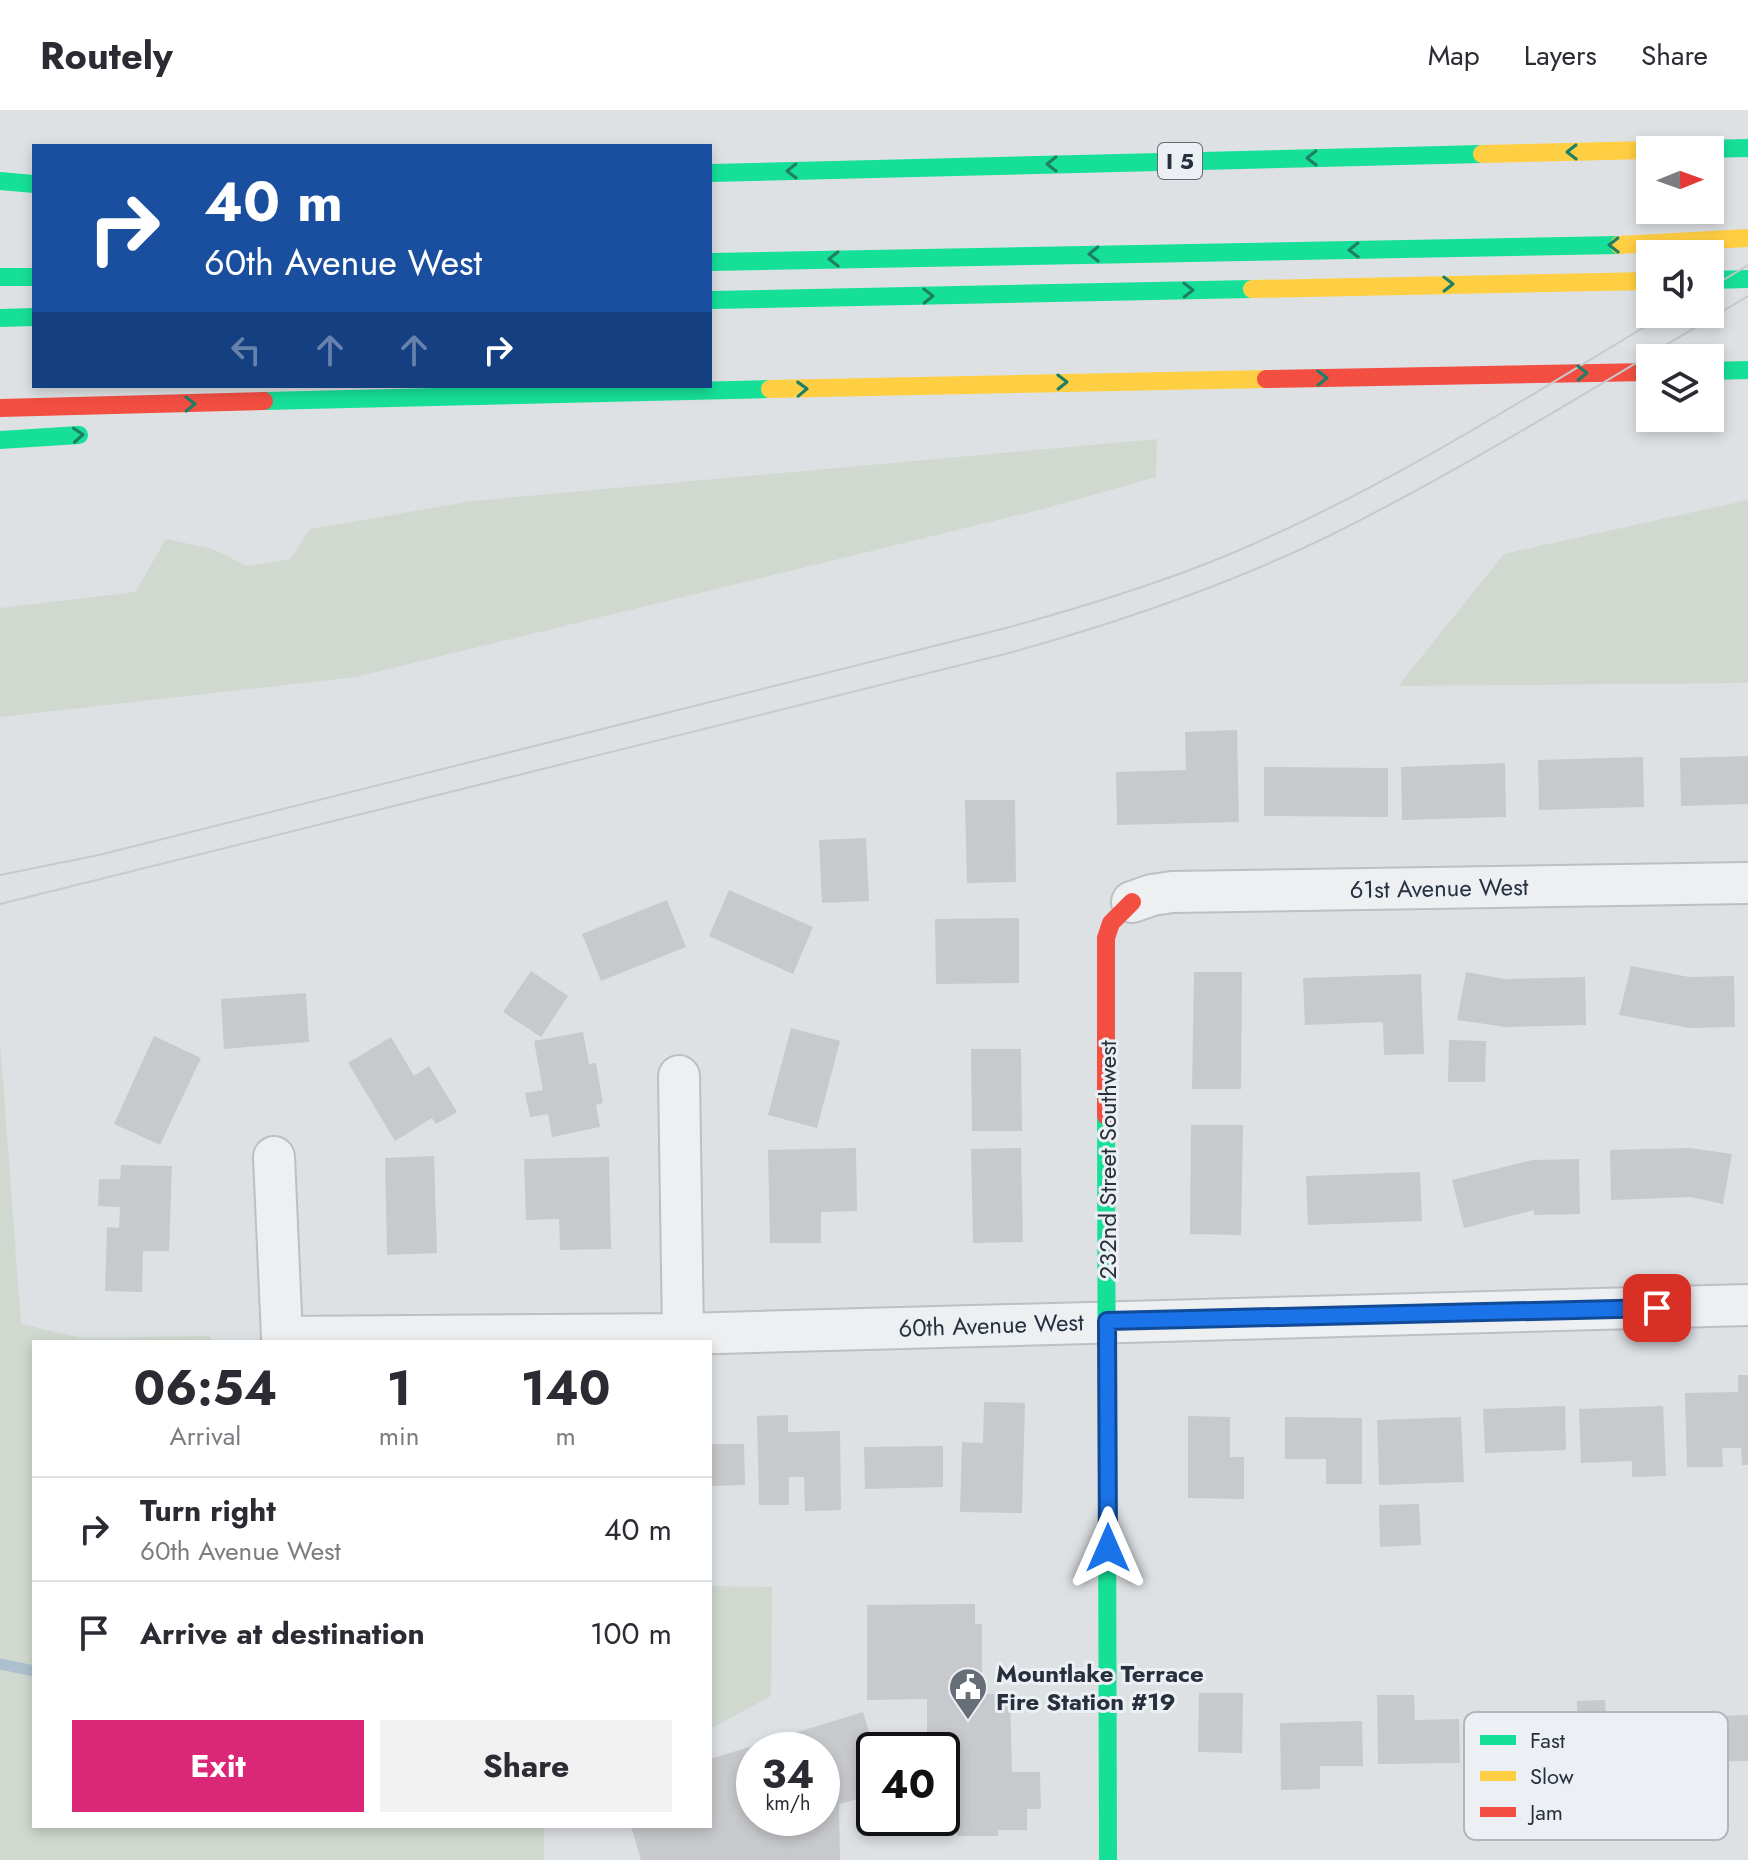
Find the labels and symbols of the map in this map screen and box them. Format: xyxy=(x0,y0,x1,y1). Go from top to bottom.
north arrow xyxy=(1636,136,1724,224)
road number: I 5 xyxy=(1158,143,1202,179)
one-way arrow xyxy=(1565,143,1578,161)
one-way arrow xyxy=(1305,150,1318,167)
one-way arrow xyxy=(1045,156,1058,173)
one-way arrow xyxy=(785,162,798,179)
one-way arrow xyxy=(1607,236,1620,253)
one-way arrow xyxy=(1347,241,1360,258)
one-way arrow xyxy=(1087,246,1100,263)
one-way arrow xyxy=(827,251,840,268)
one-way arrow xyxy=(1442,276,1455,293)
one-way arrow xyxy=(1182,281,1195,299)
one-way arrow xyxy=(922,287,935,304)
one-way arrow xyxy=(1576,364,1589,382)
one-way arrow xyxy=(1316,369,1329,386)
one-way arrow xyxy=(1056,374,1069,391)
one-way arrow xyxy=(796,380,809,398)
one-way arrow xyxy=(184,396,197,413)
one-way arrow xyxy=(72,427,85,444)
street label: 61st Avenue West xyxy=(1349,869,1529,907)
street label: 232nd Street Southwest xyxy=(1090,1040,1125,1280)
pin xyxy=(1623,1274,1691,1342)
street label: 60th Avenue West xyxy=(898,1304,1084,1346)
position arrow xyxy=(1066,1506,1150,1590)
place label: Mountlake Terrace Fire Station #19 xyxy=(996,1656,1204,1719)
public building icon: Mountlake Terrace Fire Station #19 xyxy=(947,1666,989,1721)
legend xyxy=(1464,1712,1728,1840)
text: Fast xyxy=(1530,1724,1566,1756)
speed limit sign: 40 xyxy=(856,1732,960,1836)
text: Slow xyxy=(1530,1760,1574,1792)
text: Jam xyxy=(1527,1796,1563,1828)

